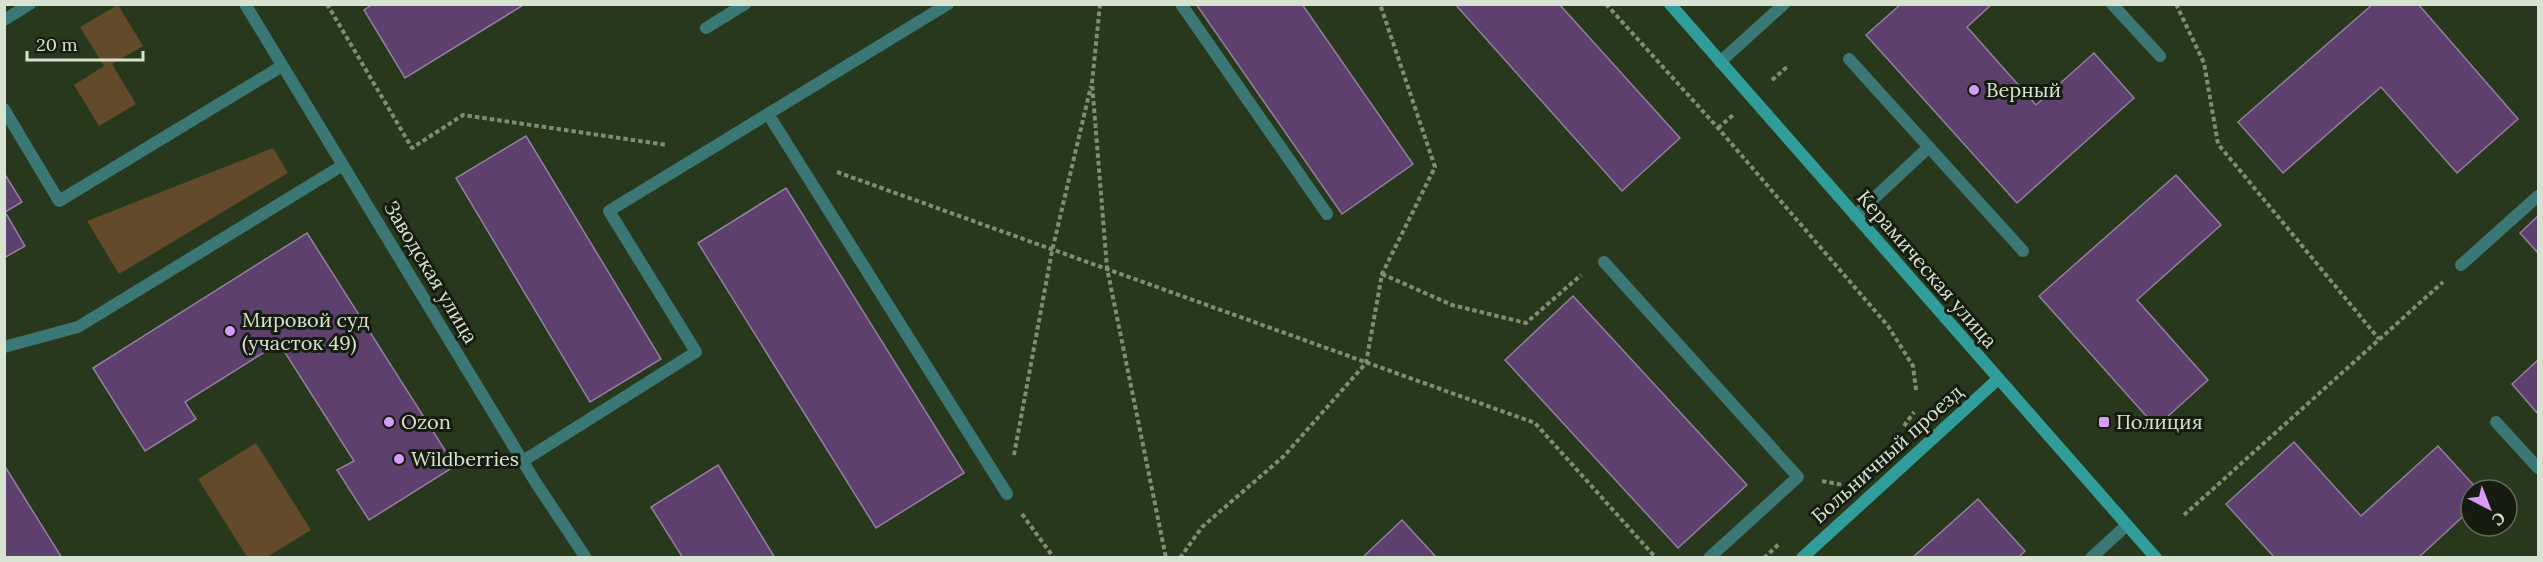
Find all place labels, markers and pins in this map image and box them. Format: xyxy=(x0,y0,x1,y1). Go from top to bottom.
place label: Верный xyxy=(1986,77,2061,102)
marker: Верный xyxy=(1967,83,1981,97)
place label: Мировой суд (участок 49) xyxy=(242,307,370,356)
marker: Мировой суд (участок 49) xyxy=(223,324,237,338)
place label: Ozon xyxy=(401,409,451,434)
place label: Полиция xyxy=(2116,409,2203,434)
marker: Ozon xyxy=(382,415,396,429)
marker: Полиция xyxy=(2097,415,2111,429)
place label: Wildberries xyxy=(411,446,519,471)
marker: Wildberries xyxy=(392,452,406,466)

